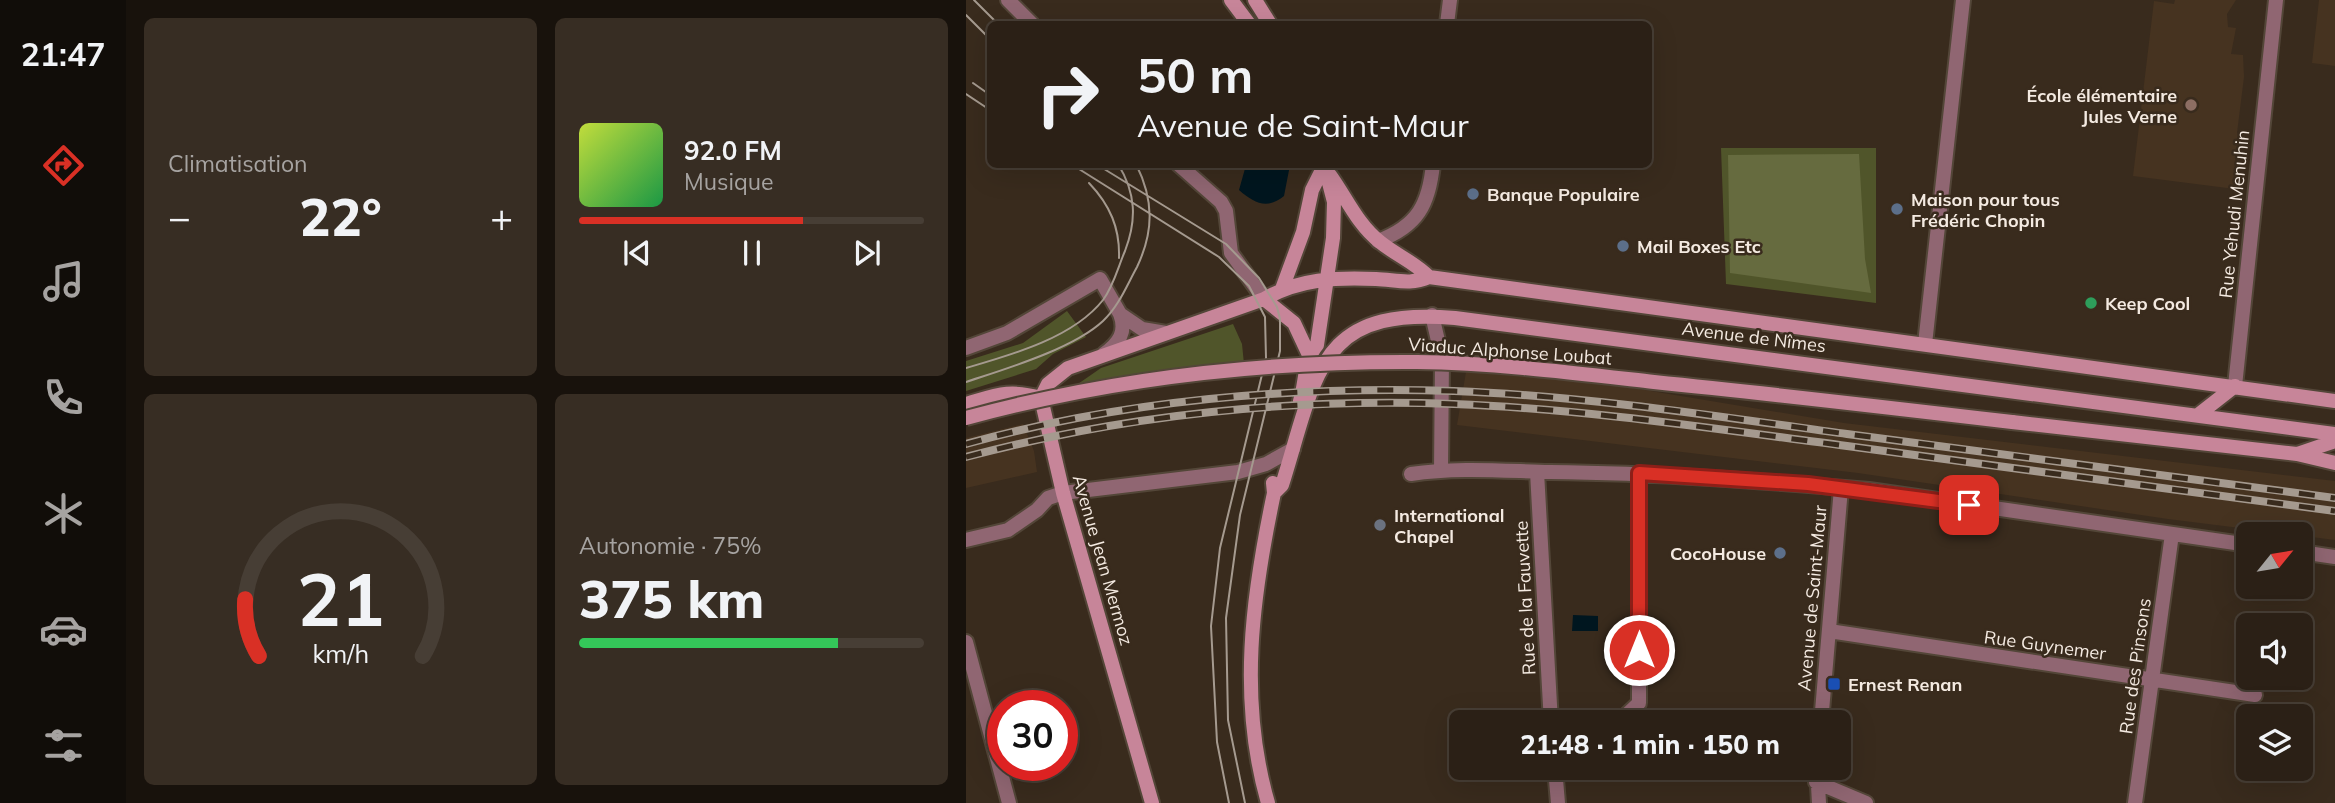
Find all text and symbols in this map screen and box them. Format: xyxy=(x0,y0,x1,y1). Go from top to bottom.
text: 21:47 xyxy=(21,34,105,74)
text: 50 m xyxy=(1137,44,1253,105)
icon: right xyxy=(1022,49,1113,140)
place label: École élémentaire Jules Verne xyxy=(2027,84,2177,128)
marker: École élémentaire Jules Verne xyxy=(2183,97,2199,113)
text: Avenue de Saint-Maur xyxy=(1137,105,1469,145)
street label: Rue Yehudi Menuhin xyxy=(2214,129,2254,299)
text: 92.0 FM xyxy=(684,134,782,167)
icon: directions xyxy=(39,141,88,190)
text: Climatisation xyxy=(168,149,308,178)
text: Musique xyxy=(684,167,773,196)
place label: Banque Populaire xyxy=(1487,183,1640,206)
text: 22° xyxy=(299,184,382,249)
marker: Banque Populaire xyxy=(1465,186,1481,202)
place label: Maison pour tous Frédéric Chopin xyxy=(1911,188,2060,232)
text: − xyxy=(168,193,191,241)
text: + xyxy=(490,193,513,241)
marker: Maison pour tous Frédéric Chopin xyxy=(1889,201,1905,217)
icon: previous xyxy=(618,234,656,272)
icon: pause xyxy=(733,234,771,272)
icon: next xyxy=(848,234,886,272)
place label: Mail Boxes Etc xyxy=(1637,235,1761,258)
marker: Mail Boxes Etc xyxy=(1615,238,1631,254)
icon: music xyxy=(39,257,88,306)
place label: Keep Cool xyxy=(2105,292,2190,315)
marker: Keep Cool xyxy=(2083,295,2099,311)
street label: Avenue de Nîmes xyxy=(1681,317,1827,357)
street label: Viaduc Alphonse Loubat xyxy=(1408,332,1612,370)
icon: phone xyxy=(39,373,88,422)
street label: Avenue Jean Mermoz xyxy=(1068,472,1138,648)
pin xyxy=(1939,475,1999,535)
icon: arrive xyxy=(1950,486,1988,524)
icon: climate xyxy=(39,489,88,538)
place label: International Chapel xyxy=(1394,504,1505,548)
street label: Avenue de Saint-Maur xyxy=(1792,504,1832,692)
marker: International Chapel xyxy=(1372,517,1388,533)
street label: Rue de la Fauvette xyxy=(1509,520,1541,676)
north arrow xyxy=(2236,522,2314,598)
map controls xyxy=(2236,522,2313,781)
text: Autonomie · 75% xyxy=(579,531,762,560)
place label: CocoHouse xyxy=(1670,542,1766,565)
marker: CocoHouse xyxy=(1772,545,1788,561)
text: 21 xyxy=(297,553,384,644)
text: 375 km xyxy=(579,566,764,631)
street label: Rue des Pinsons xyxy=(2114,597,2156,735)
icon: car xyxy=(39,605,88,654)
position arrow xyxy=(1602,613,1676,687)
button: sound xyxy=(2236,613,2313,690)
street label: Rue Guynemer xyxy=(1983,625,2108,665)
text: km/h xyxy=(312,637,369,668)
place label: Ernest Renan xyxy=(1848,673,1962,696)
marker: Ernest Renan xyxy=(1826,676,1842,692)
speed limit sign: 30 xyxy=(987,690,1078,781)
button: layers xyxy=(2236,704,2313,781)
icon: filters xyxy=(39,721,88,770)
text: 21:48 · 1 min · 150 m xyxy=(1520,728,1780,761)

